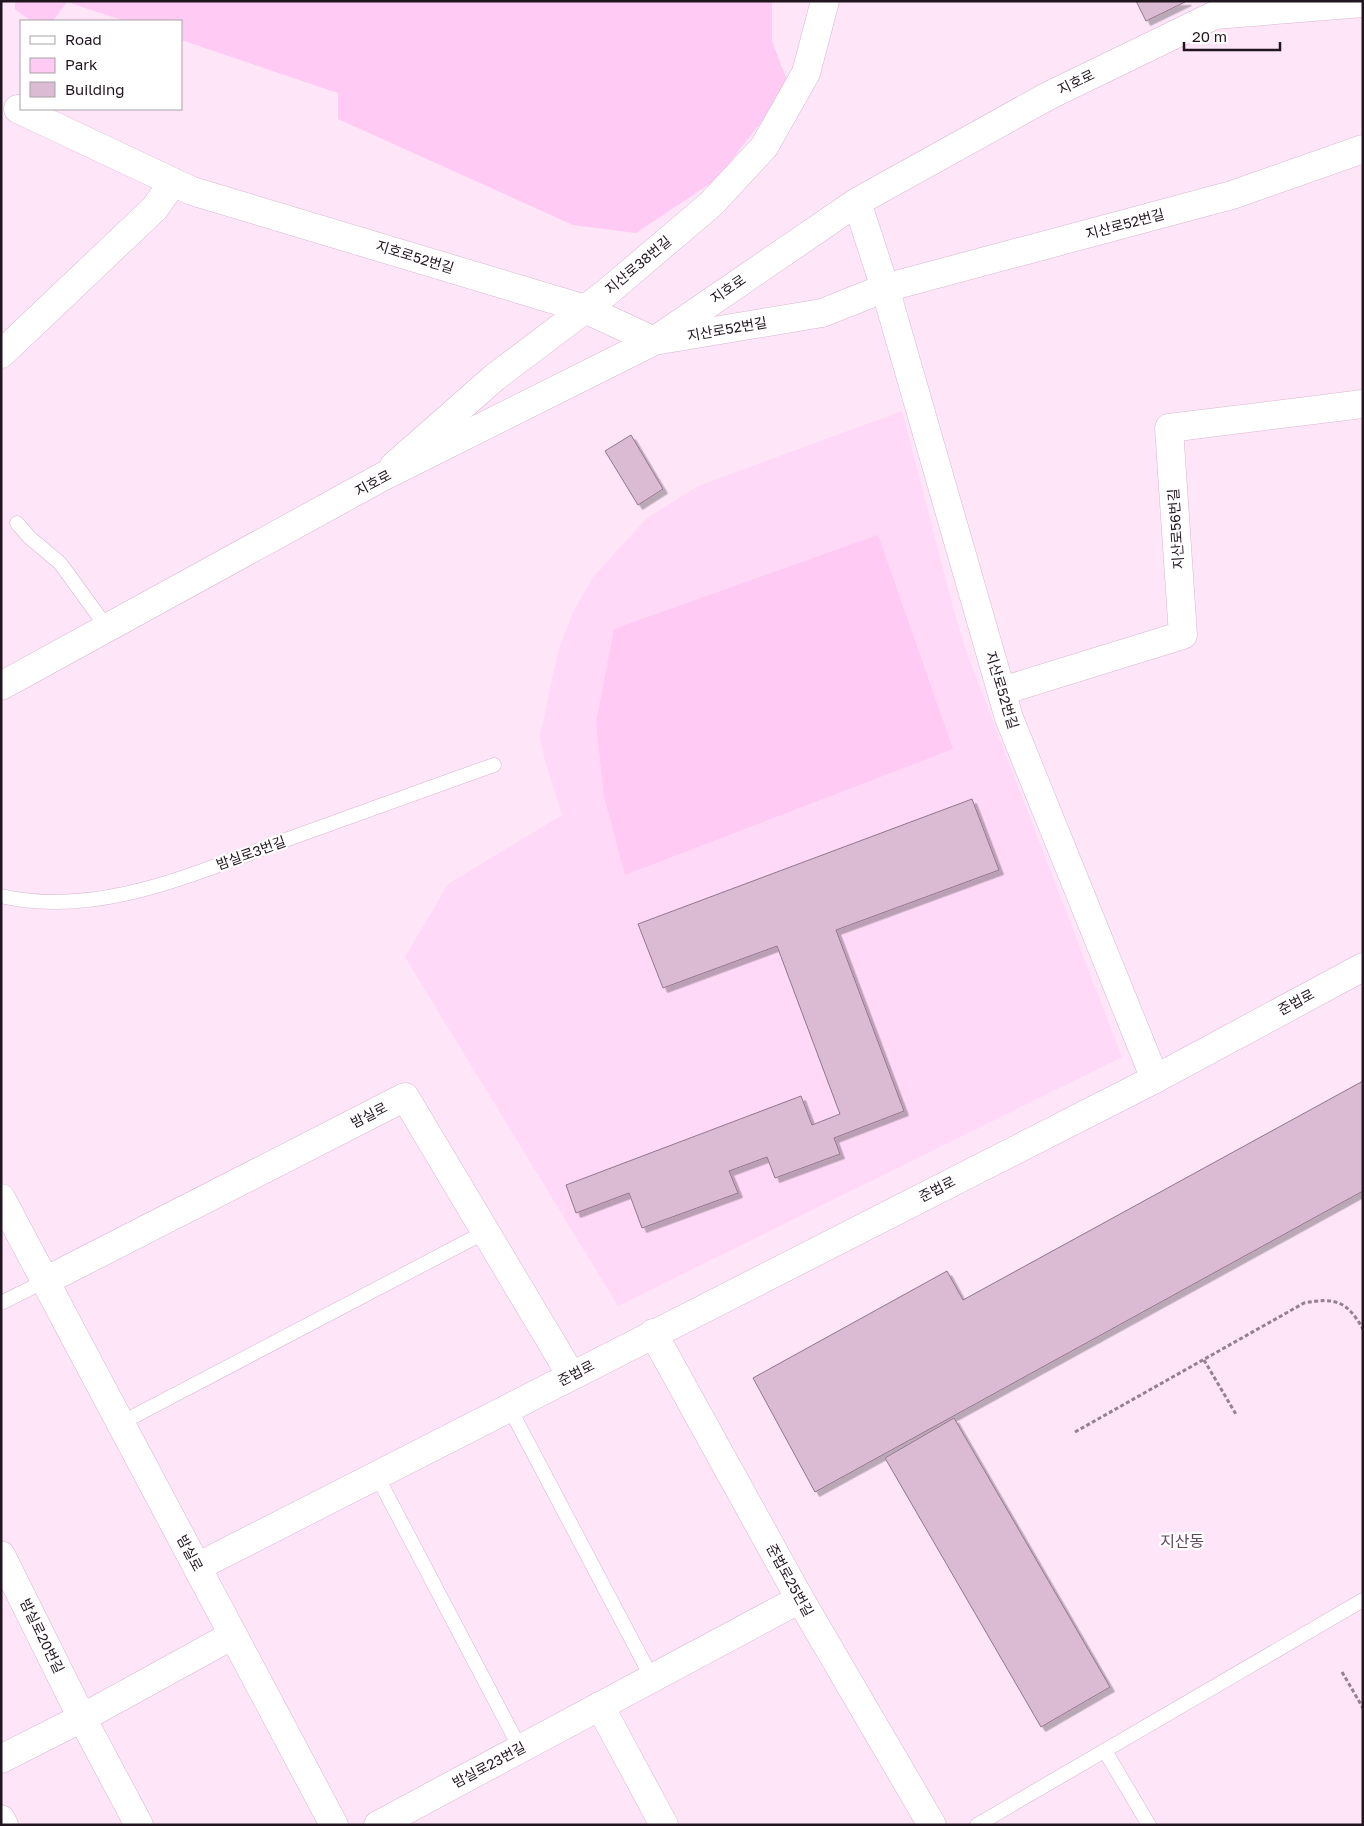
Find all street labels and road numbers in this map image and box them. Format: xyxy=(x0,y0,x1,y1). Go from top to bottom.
street label: 지호로 xyxy=(1055,65,1097,98)
street label: 지산로52번길 xyxy=(1084,205,1166,242)
street label: 지산로38번길 xyxy=(601,232,674,297)
street label: 지호로52번길 xyxy=(374,237,456,276)
street label: 지호로 xyxy=(707,270,749,307)
street label: 지산로52번길 xyxy=(686,313,768,344)
street label: 지호로 xyxy=(352,466,394,499)
street label: 지산로56번길 xyxy=(1164,488,1187,570)
street label: 지산로52번길 xyxy=(983,649,1022,731)
street label: 밤실로3번길 xyxy=(214,832,288,873)
street label: 준법로 xyxy=(1275,985,1317,1018)
street label: 밤실로 xyxy=(348,1098,390,1131)
street label: 준법로 xyxy=(916,1172,958,1205)
street label: 준법로 xyxy=(555,1356,597,1389)
street label: 밤실로 xyxy=(174,1532,207,1574)
street label: 준법로25번길 xyxy=(763,1540,817,1619)
street label: 밤실로20번길 xyxy=(17,1596,68,1676)
street label: 밤실로23번길 xyxy=(449,1738,528,1791)

